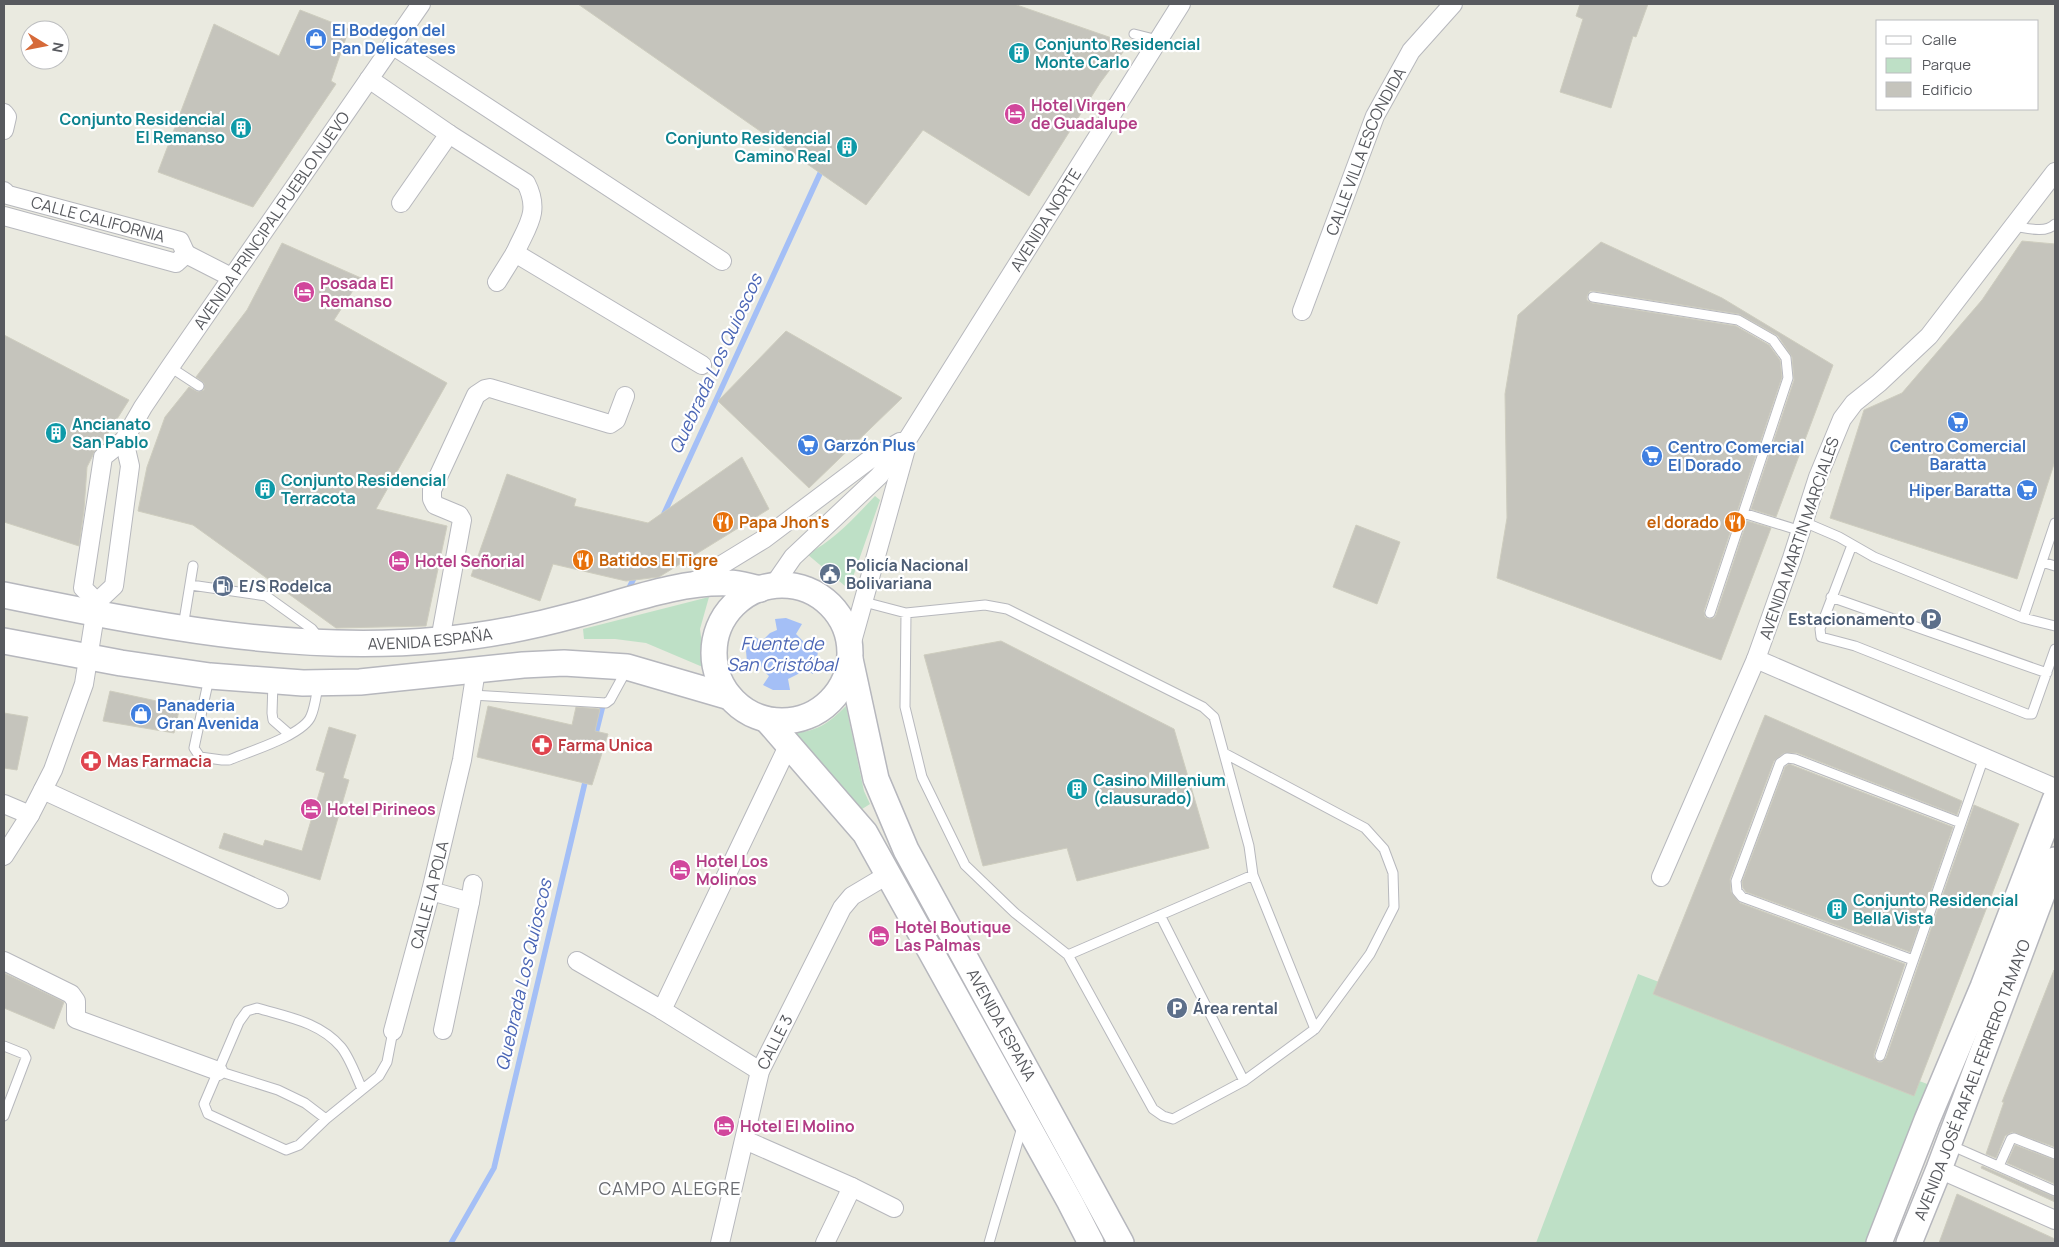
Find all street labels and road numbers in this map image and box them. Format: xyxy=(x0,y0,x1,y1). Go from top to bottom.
street label: CALLE VILLA ESCONDIDA xyxy=(1320,63,1411,238)
street label: AVENIDA PRINCIPAL PUEBLO NUEVO xyxy=(188,107,355,334)
street label: AVENIDA NORTE xyxy=(1005,164,1086,275)
street label: CALLE CALIFORNIA xyxy=(29,191,168,248)
street label: AVENIDA MARTIN MARCIALES xyxy=(1754,434,1844,642)
street label: AVENIDA ESPAÑA xyxy=(367,622,494,655)
street label: CALLE LA POLA xyxy=(405,838,454,951)
street label: AVENIDA JOSÉ RAFAEL FERRERO TAMAYO xyxy=(1908,936,2035,1223)
street label: AVENIDA ESPAÑA xyxy=(962,965,1041,1085)
street label: CALLE 3 xyxy=(752,1011,798,1073)

